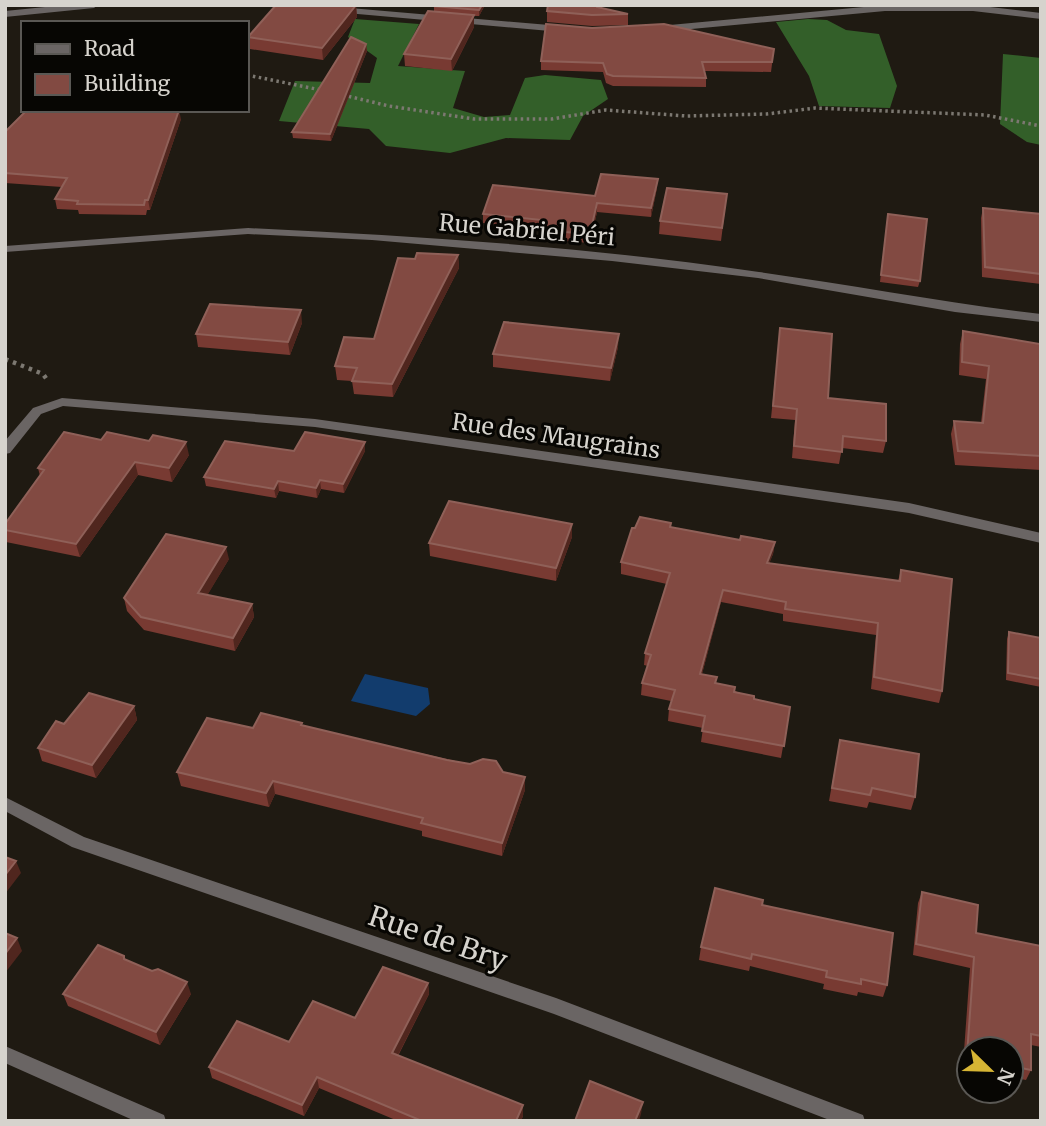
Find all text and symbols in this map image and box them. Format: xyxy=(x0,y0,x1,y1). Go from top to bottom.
legend xyxy=(21,21,248,112)
text: Road xyxy=(84,35,135,62)
text: Building xyxy=(84,70,171,97)
street label: Rue Gabriel Péri xyxy=(438,207,616,252)
street label: Rue des Maugrains xyxy=(450,407,662,464)
street label: Rue de Bry xyxy=(364,898,513,979)
north arrow xyxy=(955,1035,1025,1105)
text: N xyxy=(992,1065,1020,1088)

